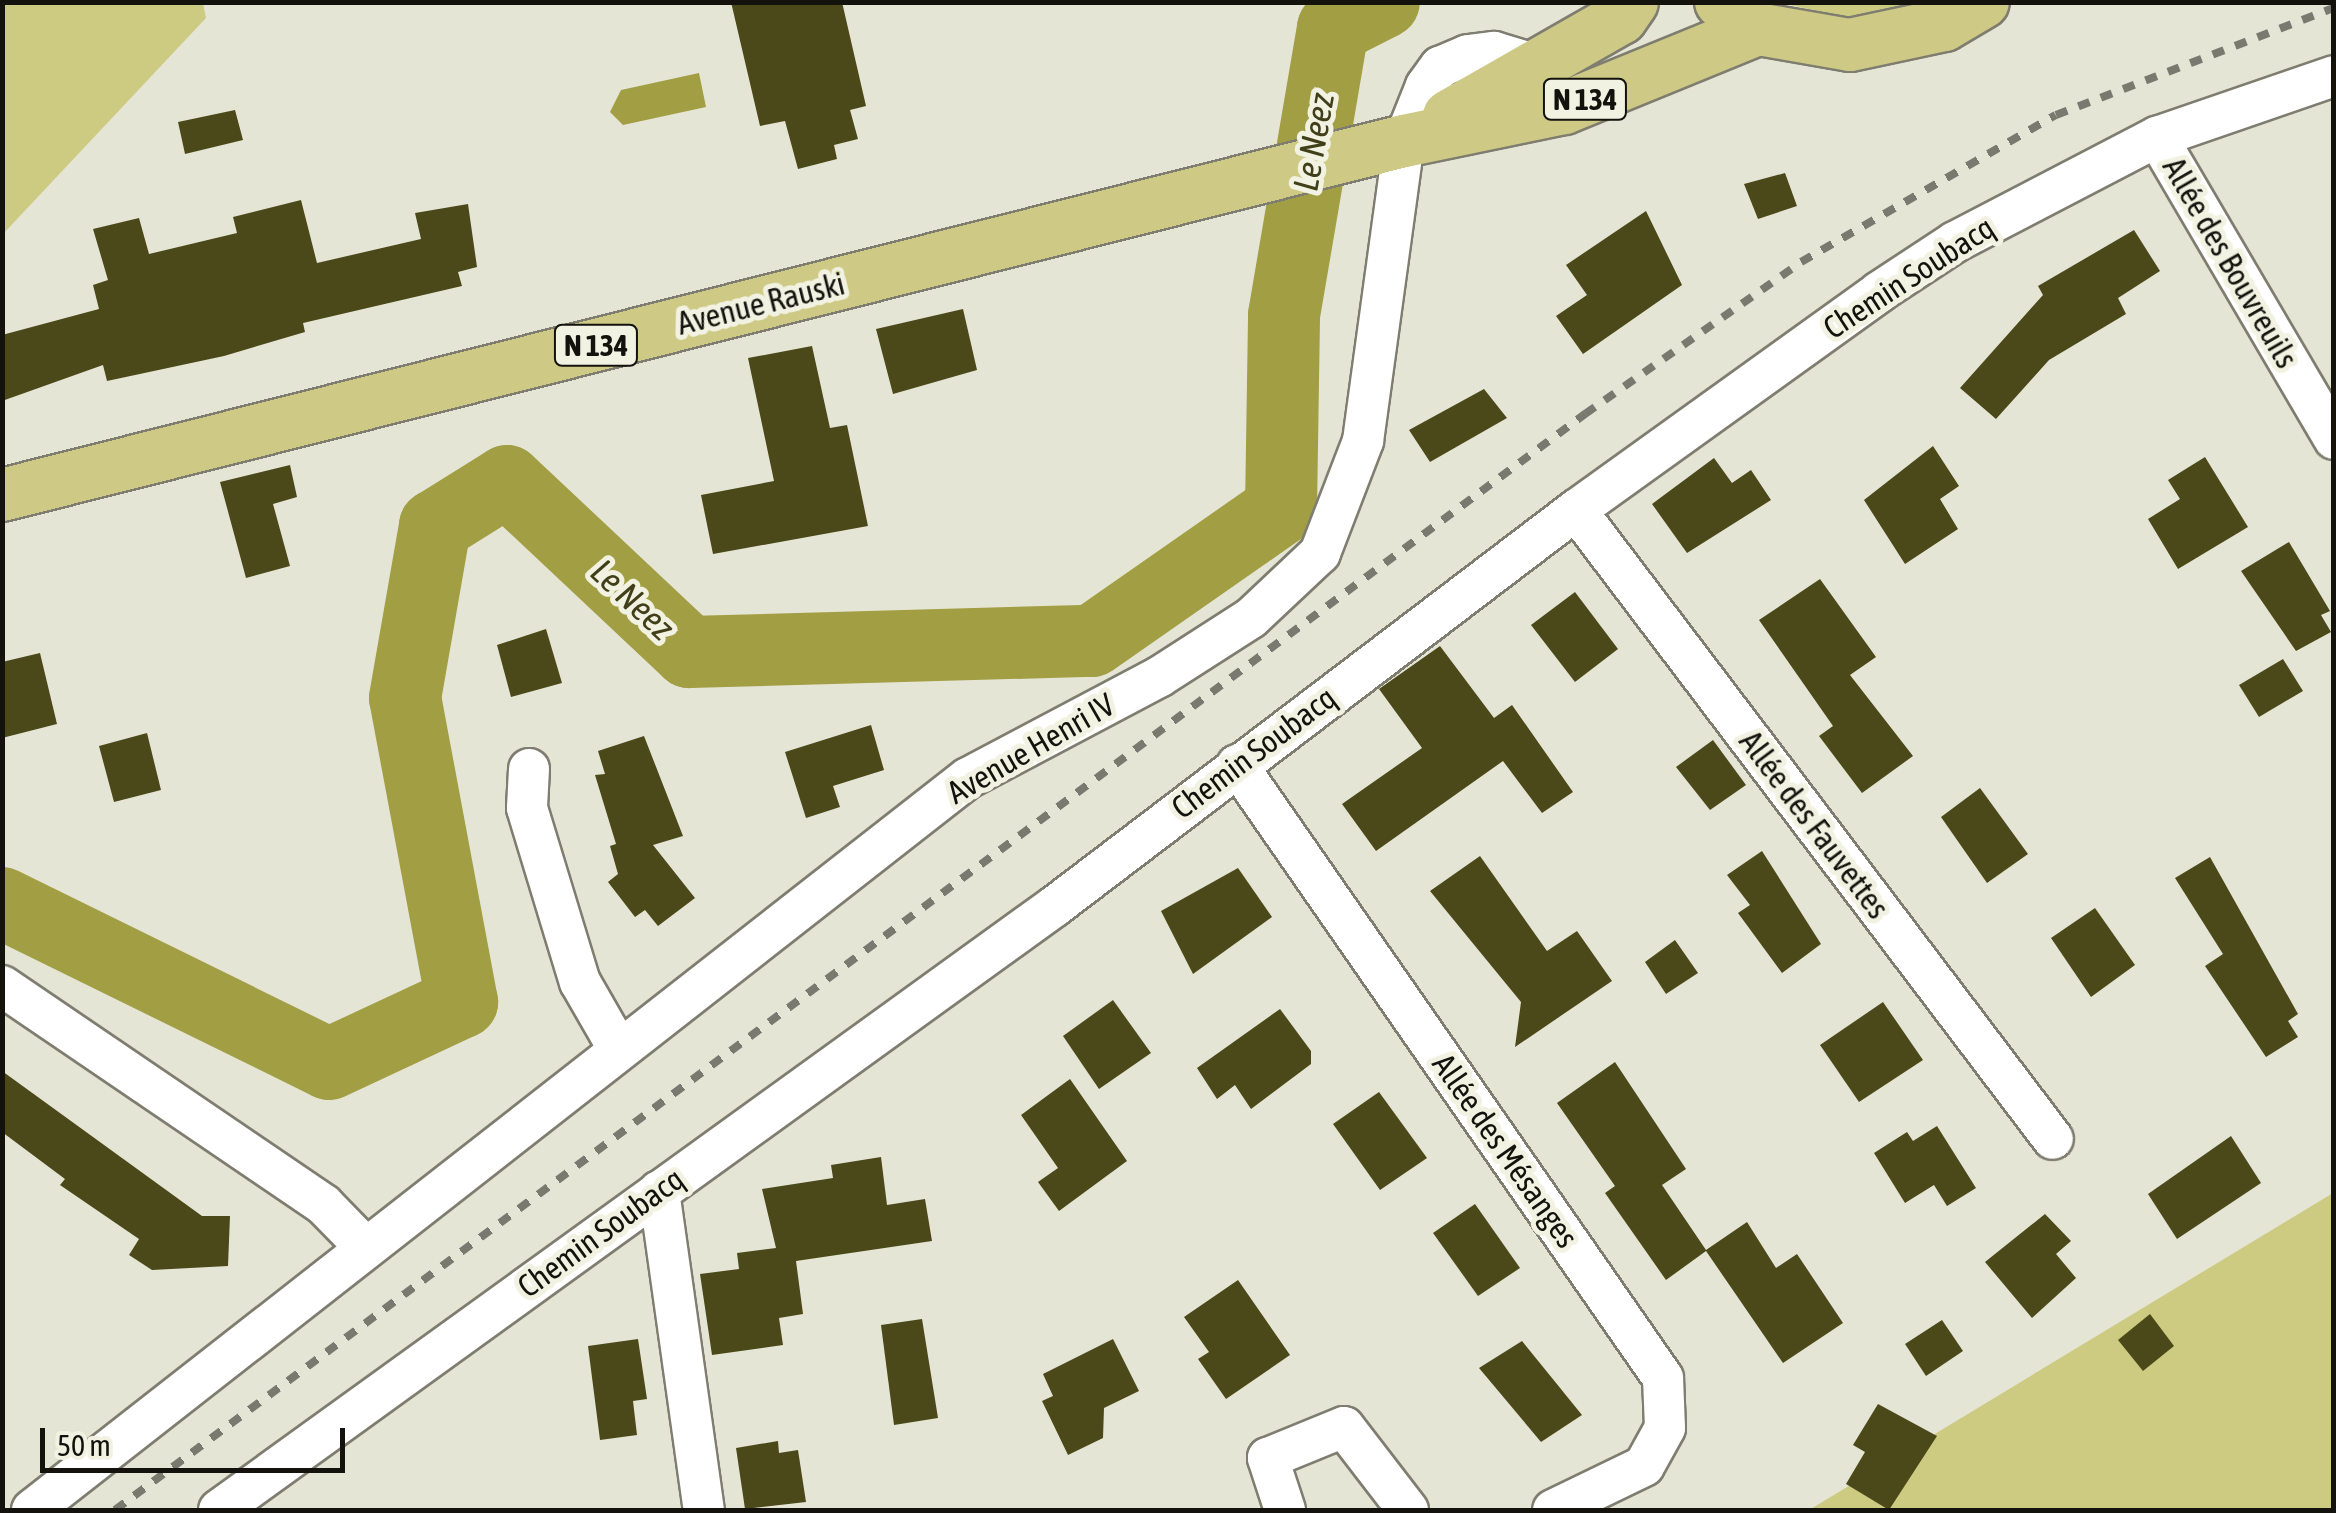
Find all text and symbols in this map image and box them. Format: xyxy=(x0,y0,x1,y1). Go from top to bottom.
road number: N 134 xyxy=(1542,74,1628,124)
water label: Le Neez xyxy=(1284,90,1342,194)
street label: Allée des Bouvreuils xyxy=(2154,151,2306,375)
street label: Chemin Soubacq xyxy=(1816,209,2002,347)
street label: Avenue Rauski xyxy=(673,265,849,343)
road number: N 134 xyxy=(554,320,638,370)
water label: Le Neez xyxy=(583,550,683,648)
street label: Chemin Soubacq xyxy=(1164,679,1344,827)
street label: Avenue Henri IV xyxy=(941,686,1121,812)
street label: Allée des Fauvettes xyxy=(1731,724,1897,926)
street label: Allée des Mésanges xyxy=(1424,1047,1586,1255)
street label: Chemin Soubacq xyxy=(511,1160,691,1306)
scale bar xyxy=(45,1408,350,1470)
text: 50 m xyxy=(57,1428,111,1462)

